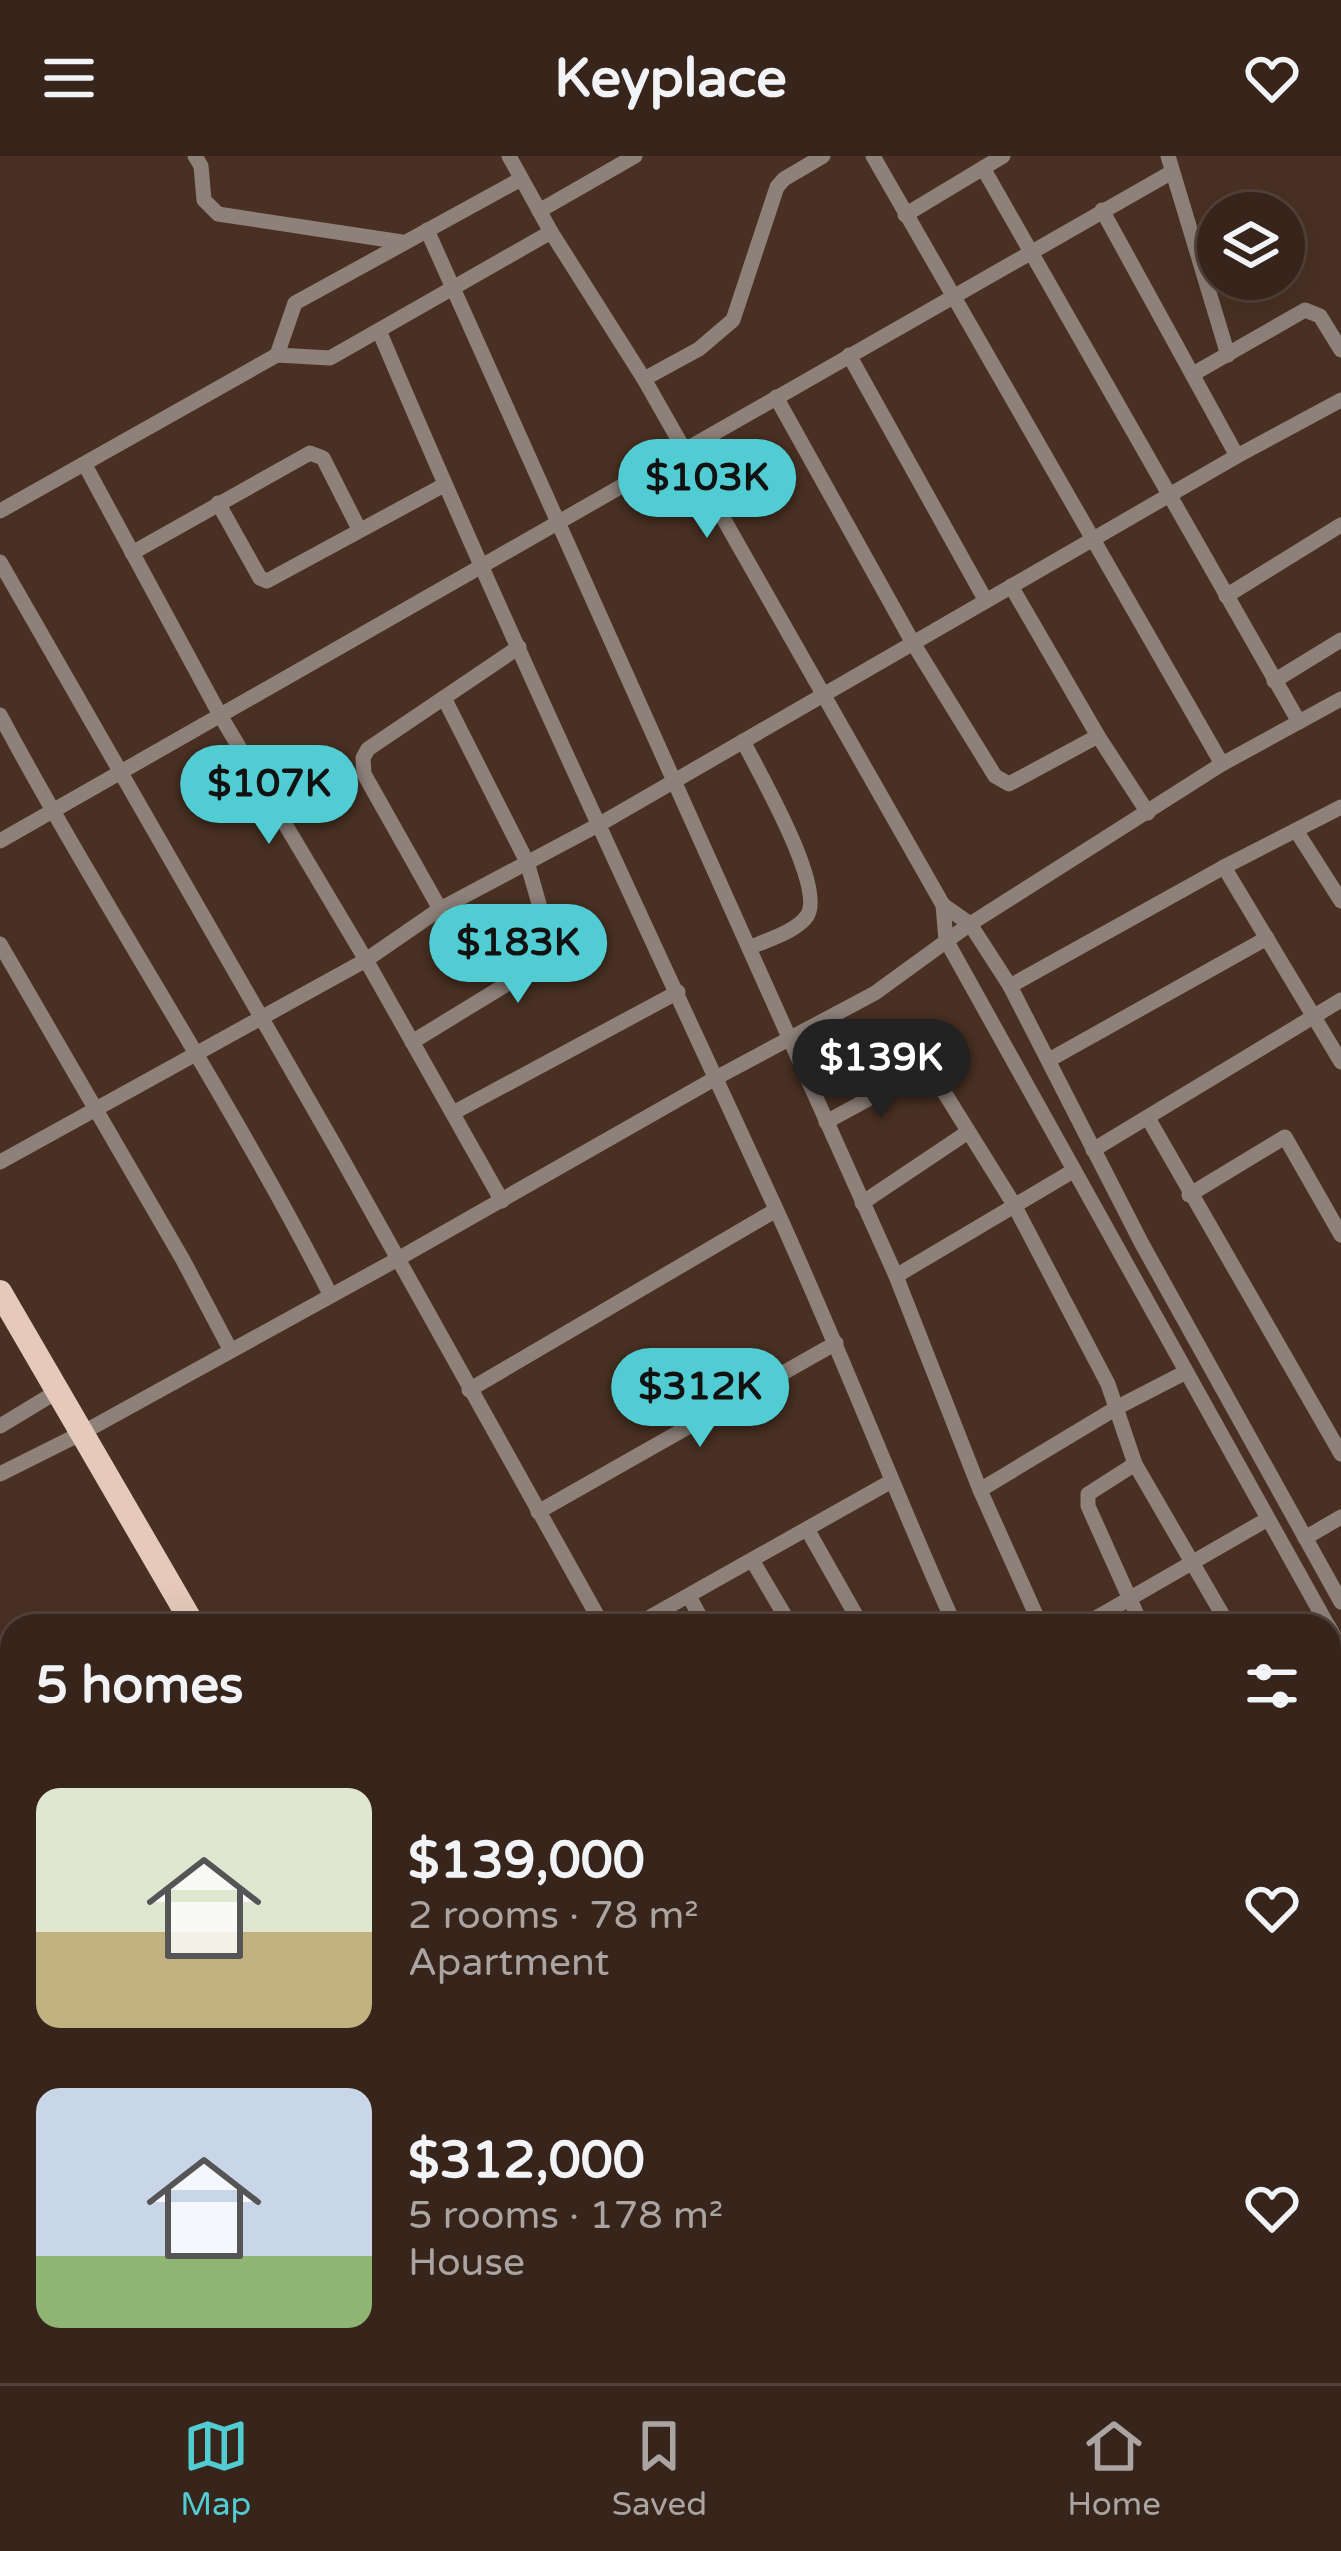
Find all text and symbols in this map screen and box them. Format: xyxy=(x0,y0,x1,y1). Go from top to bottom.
icon: menu xyxy=(36,45,102,111)
icon: heart xyxy=(1239,45,1305,111)
text: Keyplace xyxy=(554,46,787,111)
map controls xyxy=(1197,192,1305,300)
button: layers xyxy=(1197,192,1305,300)
pin: $103K xyxy=(623,439,791,541)
text: $103K xyxy=(645,454,769,501)
pin: $107K xyxy=(185,745,353,847)
text: $107K xyxy=(207,760,331,807)
pin: $183K xyxy=(434,904,602,1006)
text: $183K xyxy=(456,919,580,966)
pin: $139K xyxy=(797,1019,965,1121)
text: $139K xyxy=(819,1034,943,1081)
pin: $312K xyxy=(616,1348,784,1450)
text: $312K xyxy=(638,1363,762,1410)
icon: filters xyxy=(1239,1653,1305,1719)
text: 5 homes xyxy=(36,1655,244,1717)
text: $139,000 xyxy=(408,1830,645,1892)
icon: home xyxy=(132,1836,276,1980)
icon: heart xyxy=(1239,1875,1305,1941)
text: 2 rooms · 78 m² xyxy=(408,1892,699,1939)
text: Apartment xyxy=(408,1939,609,1986)
text: $312,000 xyxy=(408,2130,645,2192)
icon: home xyxy=(132,2136,276,2280)
icon: heart xyxy=(1239,2175,1305,2241)
text: 5 rooms · 178 m² xyxy=(408,2192,723,2239)
text: House xyxy=(408,2239,525,2286)
tab: Map xyxy=(180,2413,251,2524)
tab: Saved xyxy=(612,2413,707,2524)
tab: Home xyxy=(1067,2413,1161,2524)

